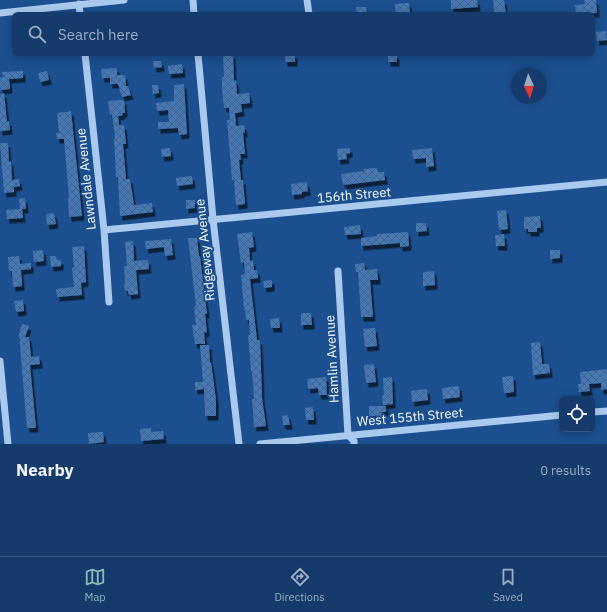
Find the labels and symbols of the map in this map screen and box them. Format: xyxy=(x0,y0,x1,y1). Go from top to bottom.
north arrow xyxy=(511,68,547,104)
street label: Lawndale Avenue xyxy=(72,127,100,231)
street label: 156th Street xyxy=(316,183,392,207)
street label: Ridgeway Avenue xyxy=(191,198,219,302)
street label: Hamlin Avenue xyxy=(321,315,343,403)
street label: West 155th Street xyxy=(356,404,464,430)

